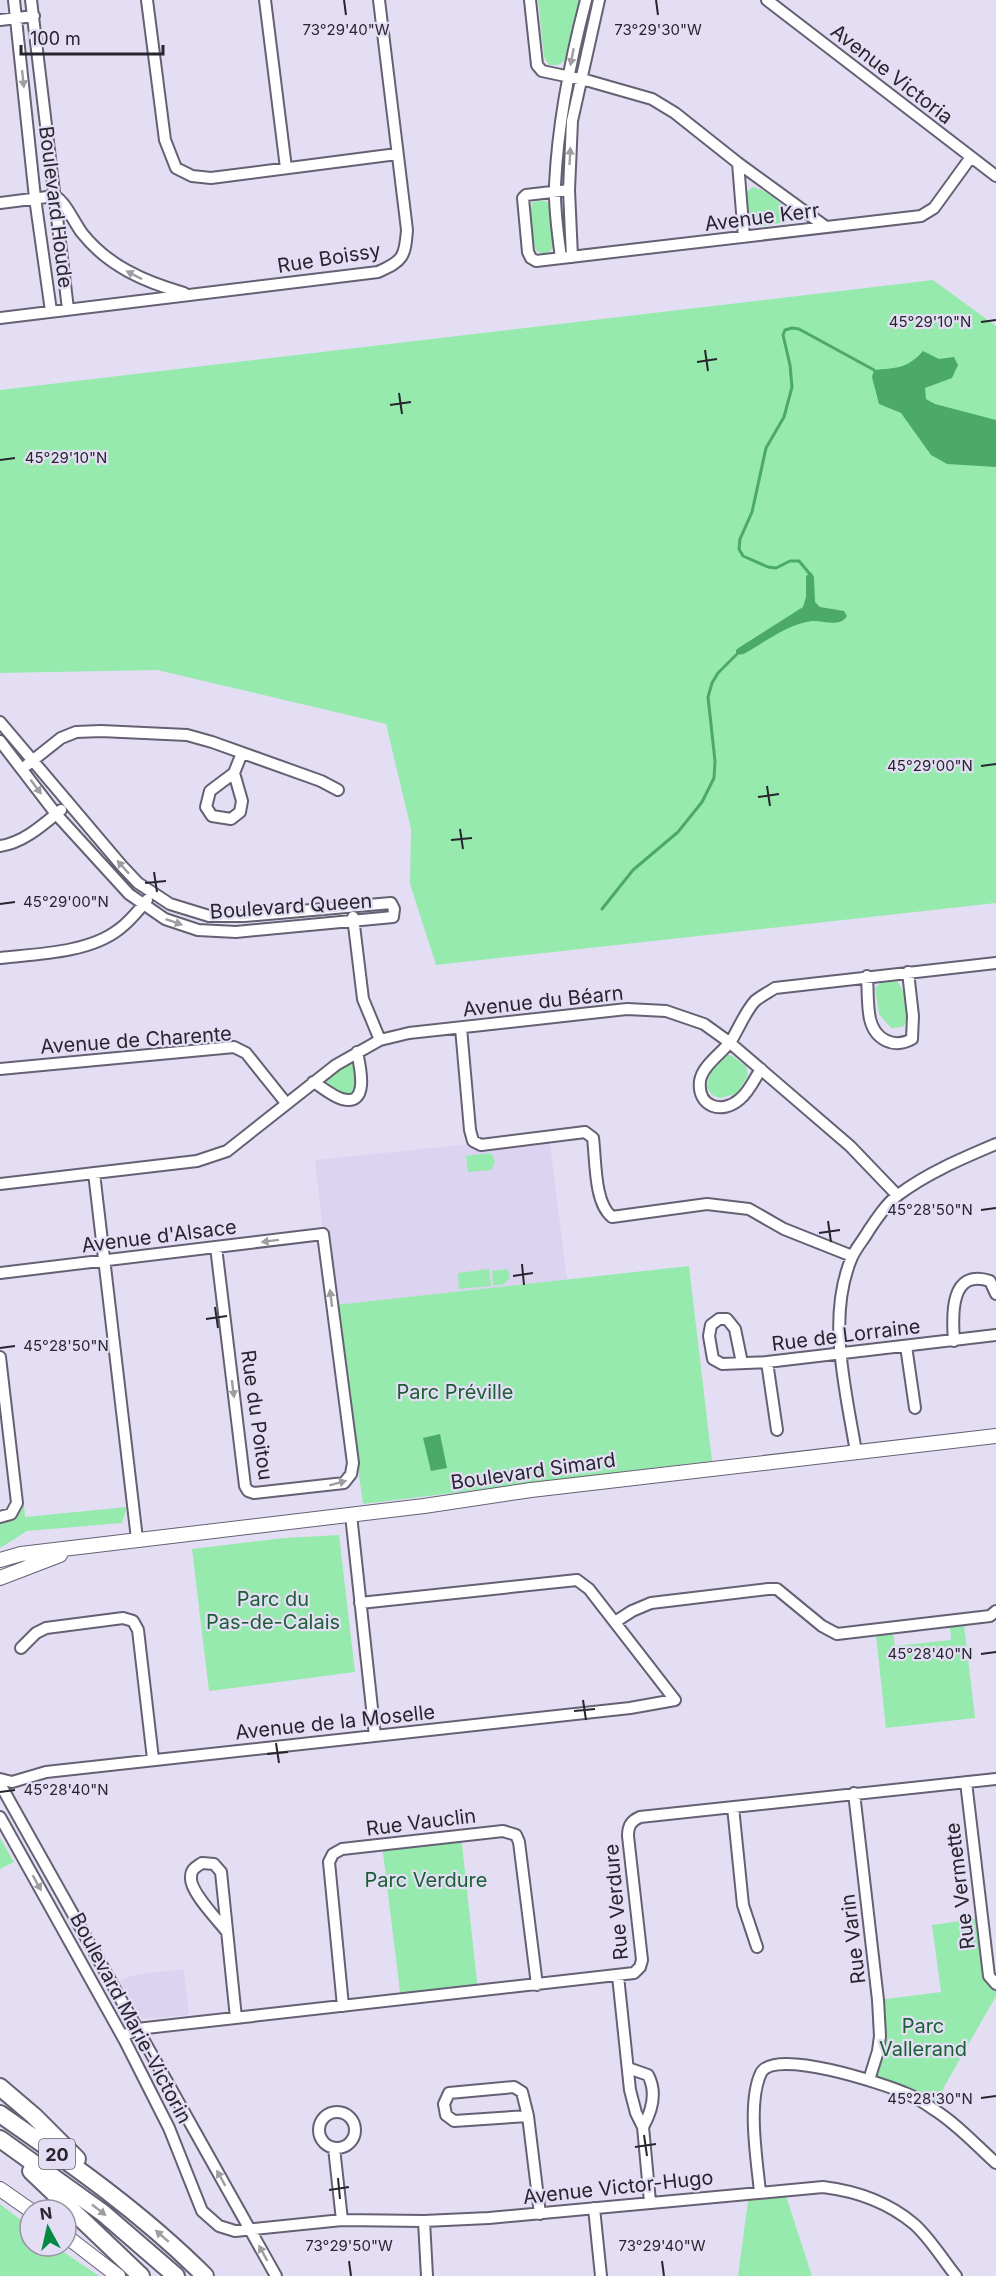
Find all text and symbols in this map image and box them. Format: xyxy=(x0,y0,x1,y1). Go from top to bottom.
scale bar xyxy=(21,18,164,56)
street label: Avenue Victoria xyxy=(826,19,958,129)
text: 73°29'40"W xyxy=(302,20,390,39)
text: 73°29'30"W xyxy=(614,20,702,39)
text: 100 m xyxy=(30,28,81,49)
one-way arrow xyxy=(567,48,576,67)
one-way arrow xyxy=(18,70,28,89)
street label: Boulevard Houde xyxy=(34,125,78,289)
one-way arrow xyxy=(566,147,575,166)
street label: Avenue Kerr xyxy=(703,198,821,236)
street label: Rue Boissy xyxy=(276,238,382,278)
one-way arrow xyxy=(126,270,143,280)
text: 45°29'10"N xyxy=(889,312,971,331)
text: 45°29'10"N xyxy=(25,448,107,467)
text: 45°29'00"N xyxy=(887,756,973,775)
one-way arrow xyxy=(29,779,42,795)
one-way arrow xyxy=(116,860,130,875)
street label: Boulevard Queen xyxy=(209,888,373,924)
text: 45°29'00"N xyxy=(23,892,109,911)
one-way arrow xyxy=(165,918,183,927)
street label: Avenue du Béarn xyxy=(461,981,625,1021)
street label: Avenue de Charente xyxy=(40,1021,232,1059)
text: 45°28'50"N xyxy=(887,1200,973,1219)
street label: Avenue d'Alsace xyxy=(80,1215,238,1257)
one-way arrow xyxy=(260,1236,279,1245)
one-way arrow xyxy=(327,1289,336,1308)
street label: Rue de Lorraine xyxy=(770,1314,922,1356)
text: 45°28'50"N xyxy=(23,1336,109,1355)
street label: Rue du Poitou xyxy=(236,1348,278,1482)
one-way arrow xyxy=(229,1379,238,1398)
park label: Parc Préville xyxy=(397,1380,513,1404)
street label: Boulevard Simard xyxy=(449,1448,617,1494)
one-way arrow xyxy=(329,1477,347,1487)
park label: Parc du Pas-de-Calais xyxy=(206,1587,340,1634)
text: 45°28'40"N xyxy=(887,1644,973,1663)
street label: Avenue de la Moselle xyxy=(234,1700,436,1744)
text: 45°28'40"N xyxy=(23,1780,109,1799)
street label: Rue Vauclin xyxy=(365,1803,477,1841)
street label: Rue Vermette xyxy=(940,1821,980,1951)
street label: Rue Verdure xyxy=(599,1843,633,1961)
park label: Parc Verdure xyxy=(365,1868,487,1892)
one-way arrow xyxy=(32,1875,42,1892)
street label: Rue Varin xyxy=(836,1893,870,1985)
street label: Boulevard Marie-Victorin xyxy=(65,1909,197,2127)
park label: Parc Vallerand xyxy=(879,2014,967,2061)
text: 45°28'30"N xyxy=(887,2089,973,2108)
road number: 20 xyxy=(39,2139,75,2169)
street label: Avenue Victor-Hugo xyxy=(522,2165,714,2209)
one-way arrow xyxy=(216,2169,226,2186)
north arrow xyxy=(18,2198,78,2258)
text: N xyxy=(38,2202,53,2224)
one-way arrow xyxy=(91,2204,106,2216)
one-way arrow xyxy=(155,2230,170,2243)
text: 73°29'50"W xyxy=(305,2236,393,2255)
text: 73°29'40"W xyxy=(618,2236,706,2255)
one-way arrow xyxy=(258,2244,268,2261)

